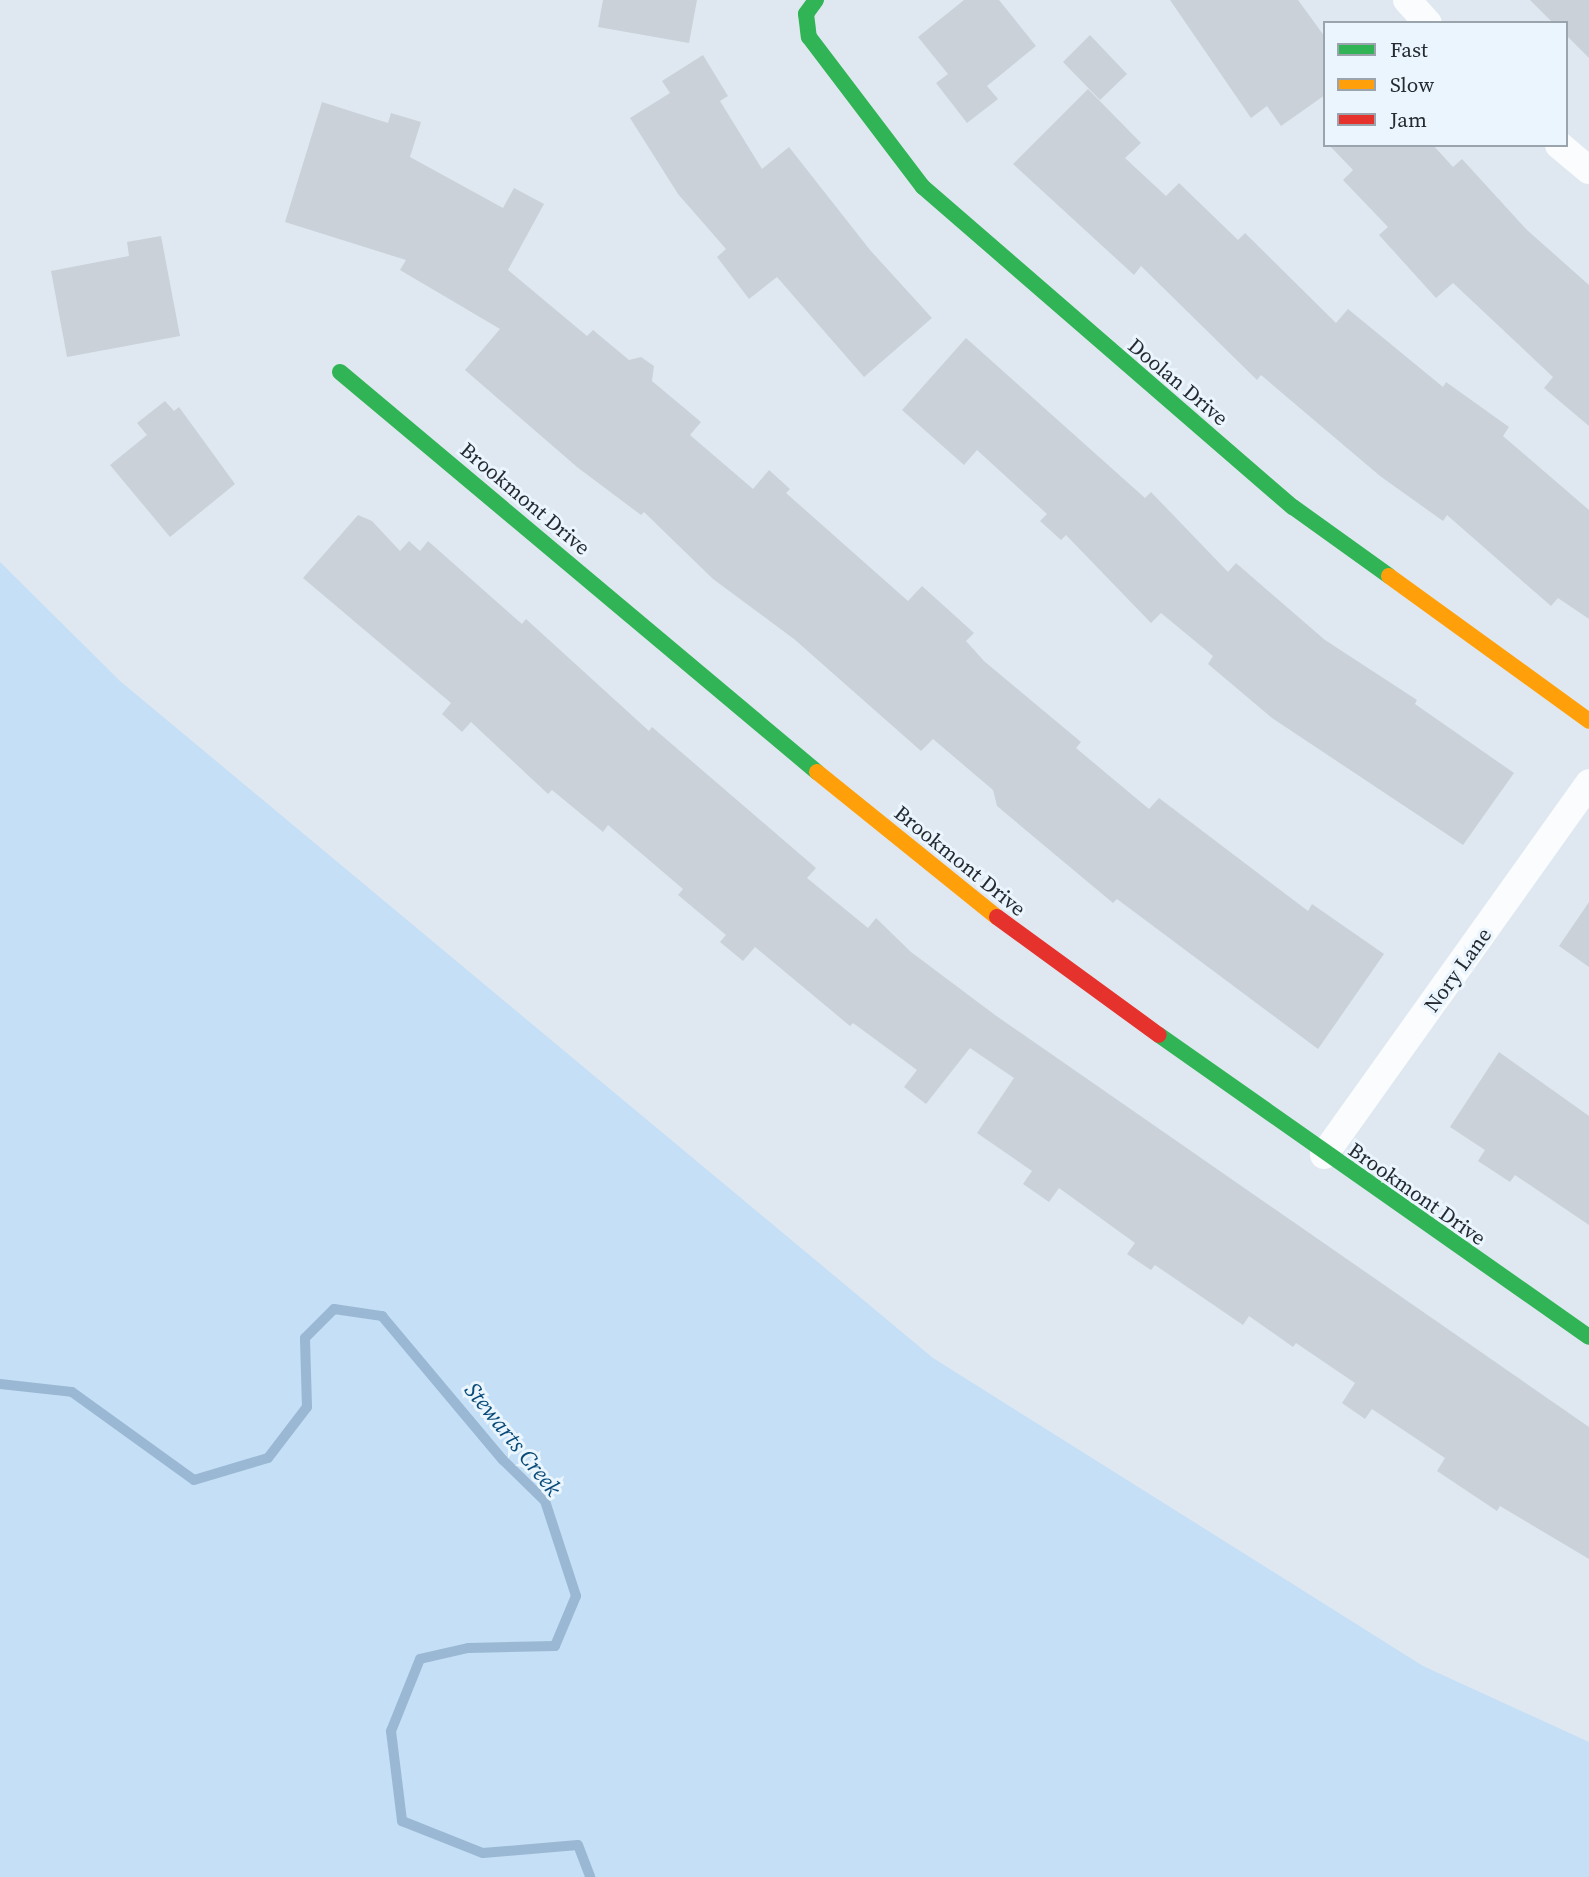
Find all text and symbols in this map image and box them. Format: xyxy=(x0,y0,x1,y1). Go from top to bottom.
legend xyxy=(1323,21,1568,147)
text: Fast xyxy=(1390,35,1428,64)
text: Slow xyxy=(1390,70,1434,99)
text: Jam xyxy=(1390,105,1427,134)
street label: Doolan Drive xyxy=(1123,333,1233,431)
street label: Brookmont Drive xyxy=(455,437,595,561)
street label: Brookmont Drive xyxy=(889,800,1031,922)
street label: Nory Lane xyxy=(1419,923,1497,1017)
street label: Brookmont Drive xyxy=(1344,1137,1490,1251)
water label: Stewarts Creek xyxy=(459,1377,567,1501)

